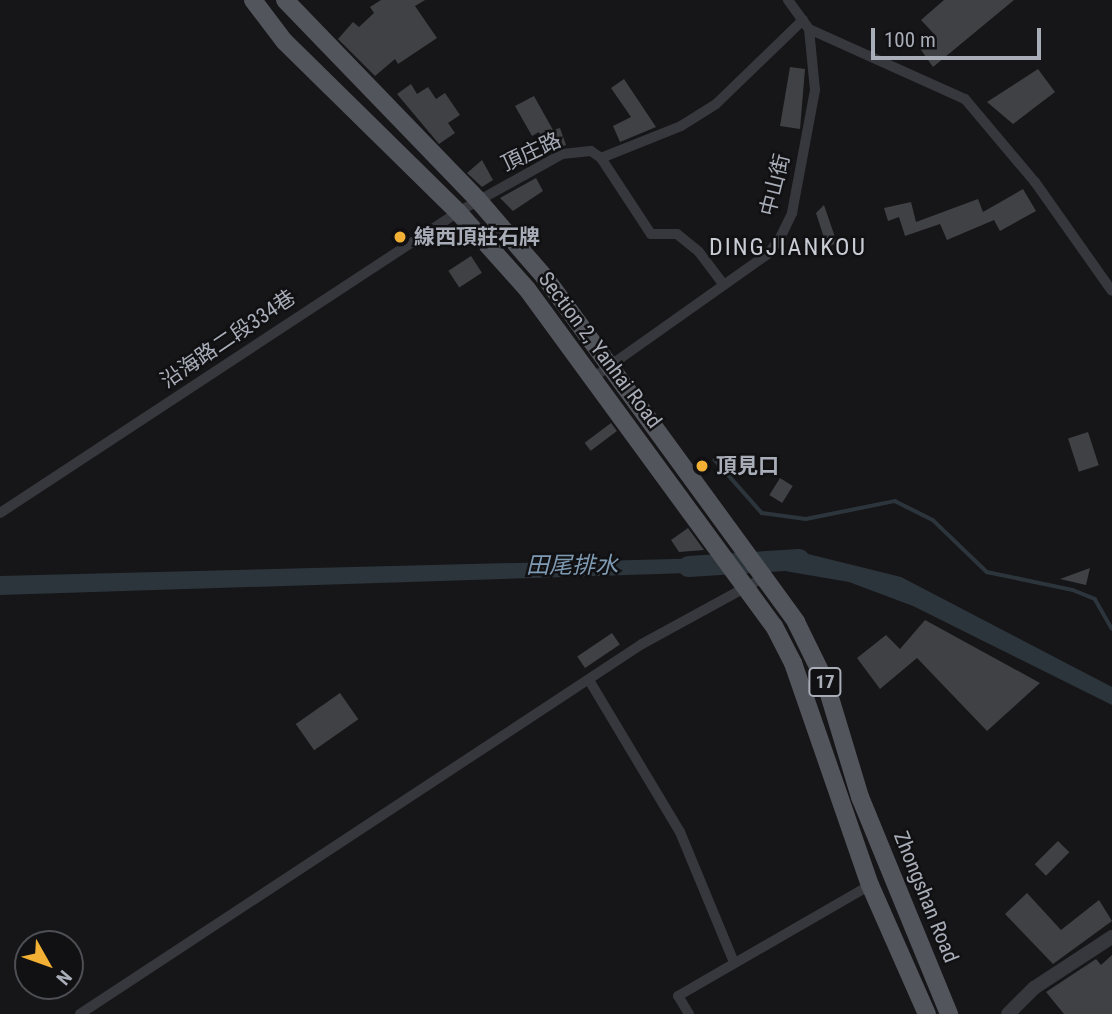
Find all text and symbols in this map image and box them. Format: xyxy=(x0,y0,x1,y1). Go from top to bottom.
scale bar xyxy=(874,14,1044,58)
text: 100 m xyxy=(884,28,936,52)
street label: 頂庄路 xyxy=(497,127,565,177)
street label: 中山街 xyxy=(755,151,795,219)
place label: 線西頂莊石牌 xyxy=(414,224,540,250)
marker: 線西頂莊石牌 xyxy=(392,229,408,245)
district label: DINGJIANKOU xyxy=(710,234,866,262)
street label: Section 2, Yanhai Road xyxy=(533,267,667,433)
street label: 沿海路二段334巷 xyxy=(156,285,300,393)
place label: 頂見口 xyxy=(716,453,779,479)
marker: 頂見口 xyxy=(694,458,710,474)
water label: 田尾排水 xyxy=(526,552,618,580)
road number: 17 xyxy=(808,666,842,698)
street label: Zhongshan Road xyxy=(888,828,964,966)
north arrow xyxy=(14,930,84,1000)
text: N xyxy=(51,966,76,989)

